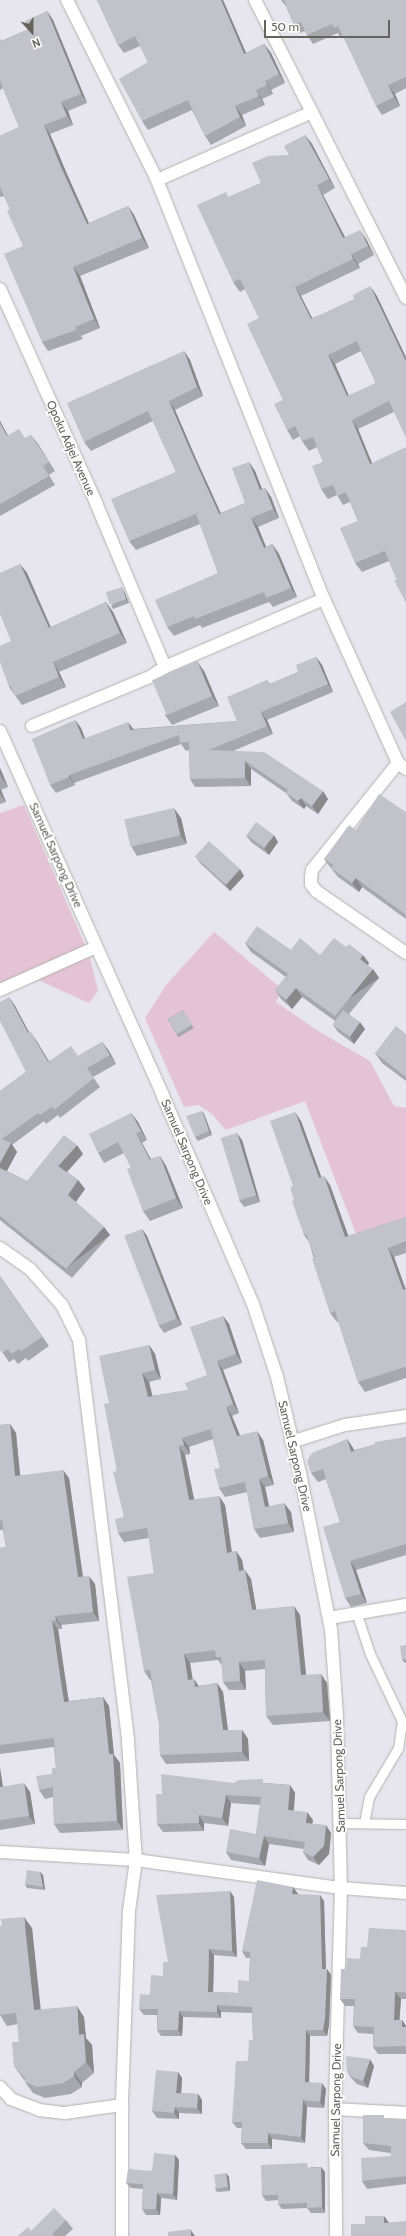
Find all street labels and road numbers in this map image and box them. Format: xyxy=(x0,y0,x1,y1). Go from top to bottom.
street label: Opoku Adjei Avenue xyxy=(44,398,98,498)
street label: Samuel Sarpong Drive xyxy=(26,800,86,910)
street label: Samuel Sarpong Drive xyxy=(158,1097,216,1207)
street label: Samuel Sarpong Drive xyxy=(275,1399,315,1513)
street label: Samuel Sarpong Drive xyxy=(330,1719,348,1833)
street label: Samuel Sarpong Drive xyxy=(328,2043,344,2157)

